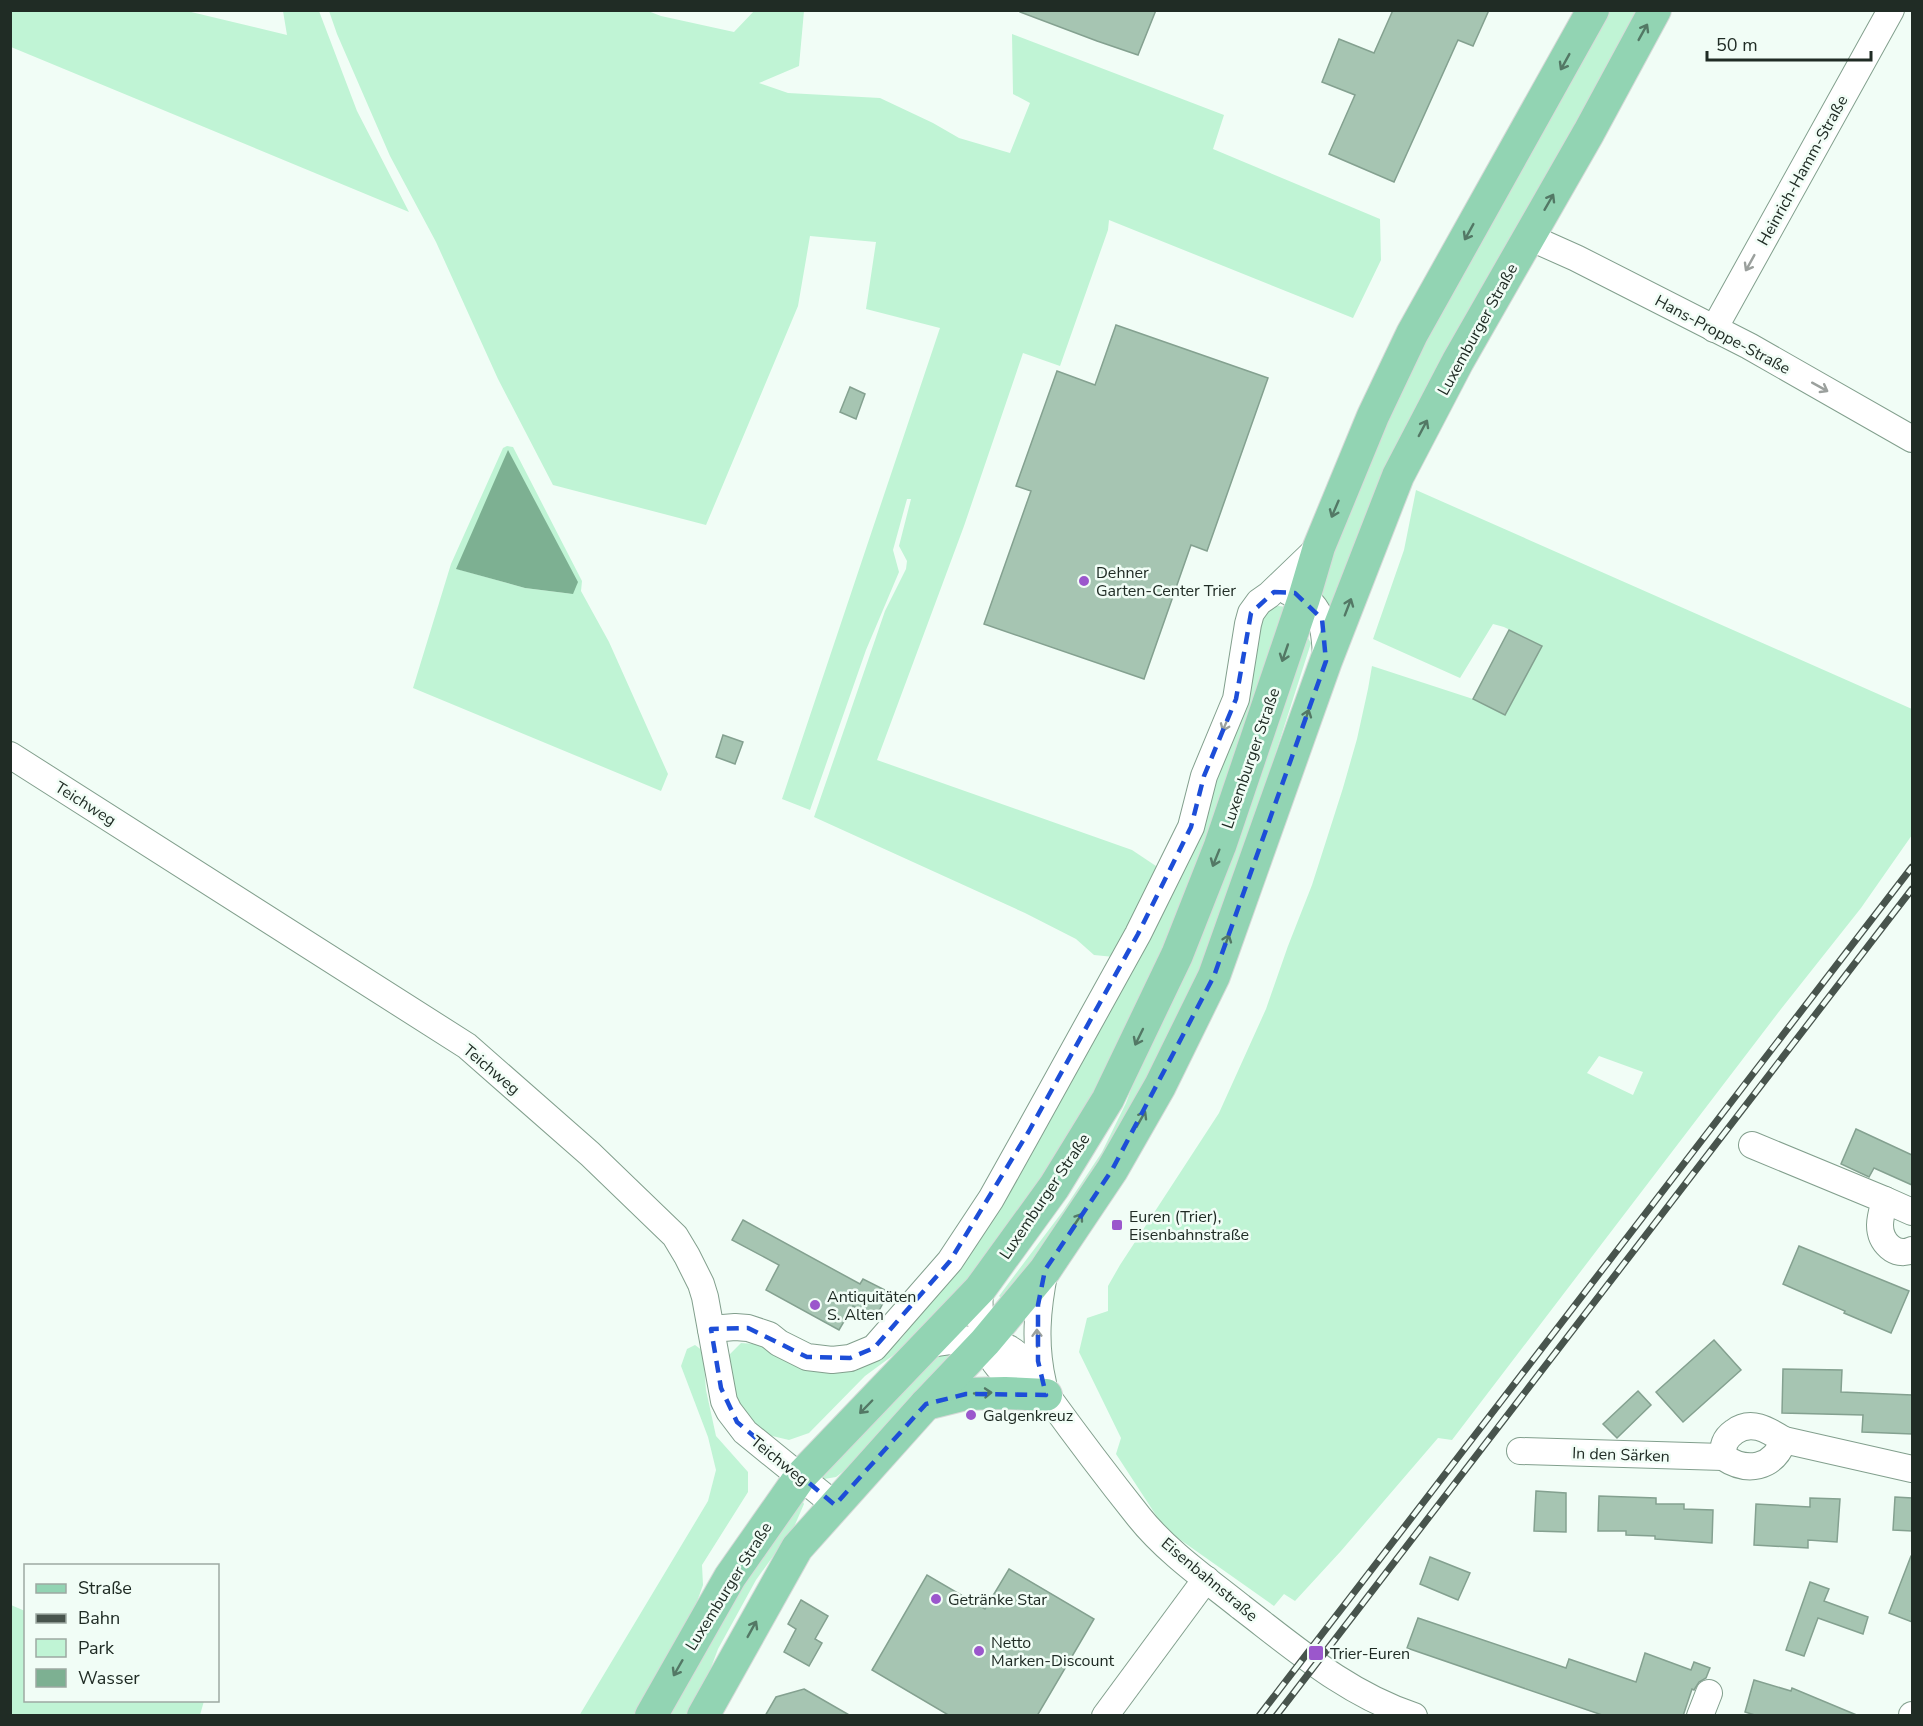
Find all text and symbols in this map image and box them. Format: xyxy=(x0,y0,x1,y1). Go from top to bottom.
one-way arrow xyxy=(1638,23,1649,41)
scale bar xyxy=(1707,24,1870,62)
text: 50 m xyxy=(1716,33,1758,57)
one-way arrow xyxy=(1559,52,1570,70)
street label: Heinrich-Hamm-Straße xyxy=(1752,91,1853,250)
one-way arrow xyxy=(1543,194,1555,211)
one-way arrow xyxy=(1463,222,1474,240)
one-way arrow xyxy=(1744,254,1755,272)
street label: Luxemburger Straße xyxy=(1433,260,1523,399)
street label: Hans-Proppe-Straße xyxy=(1651,290,1794,380)
one-way arrow xyxy=(1811,381,1828,393)
one-way arrow xyxy=(1418,419,1430,437)
one-way arrow xyxy=(1329,499,1340,517)
place label: Dehner Garten-Center Trier xyxy=(1096,562,1236,602)
marker: Dehner Garten-Center Trier xyxy=(1077,574,1091,588)
one-way arrow xyxy=(1343,598,1354,617)
one-way arrow xyxy=(1279,643,1290,662)
street label: Luxemburger Straße xyxy=(1217,685,1285,832)
one-way arrow xyxy=(1302,709,1313,728)
one-way arrow xyxy=(1220,714,1231,732)
street label: Teichweg xyxy=(51,776,120,831)
one-way arrow xyxy=(1210,848,1221,867)
one-way arrow xyxy=(1221,934,1232,953)
one-way arrow xyxy=(1132,1027,1144,1045)
street label: Teichweg xyxy=(458,1039,525,1100)
one-way arrow xyxy=(1136,1111,1148,1128)
street label: Luxemburger Straße xyxy=(994,1129,1095,1264)
place label: Euren (Trier), Eisenbahnstraße xyxy=(1129,1206,1249,1246)
one-way arrow xyxy=(1071,1213,1083,1230)
marker: Euren (Trier), Eisenbahnstraße xyxy=(1110,1218,1124,1232)
place label: Antiquitäten S. Alten xyxy=(827,1286,916,1326)
marker: Antiquitäten S. Alten xyxy=(808,1298,822,1312)
one-way arrow xyxy=(1031,1328,1042,1348)
one-way arrow xyxy=(973,1388,993,1399)
one-way arrow xyxy=(859,1400,874,1415)
place label: Galgenkreuz xyxy=(983,1405,1073,1427)
marker: Galgenkreuz xyxy=(964,1408,978,1422)
street label: Teichweg xyxy=(746,1431,813,1491)
street label: In den Särken xyxy=(1572,1442,1670,1468)
street label: Luxemburger Straße xyxy=(680,1518,777,1655)
street label: Eisenbahnstraße xyxy=(1156,1533,1262,1627)
legend xyxy=(24,1564,219,1702)
text: Straße xyxy=(78,1576,132,1600)
place label: Getränke Star xyxy=(948,1589,1047,1611)
marker: Getränke Star xyxy=(929,1592,943,1606)
text: Bahn xyxy=(78,1606,120,1630)
one-way arrow xyxy=(747,1620,758,1638)
place label: Netto Marken-Discount xyxy=(991,1632,1115,1672)
text: Park xyxy=(78,1636,115,1660)
place label: Trier-Euren xyxy=(1330,1643,1410,1665)
marker: Netto Marken-Discount xyxy=(972,1644,986,1658)
marker: Trier-Euren xyxy=(1307,1644,1325,1662)
one-way arrow xyxy=(672,1659,684,1676)
text: Wasser xyxy=(78,1666,140,1690)

